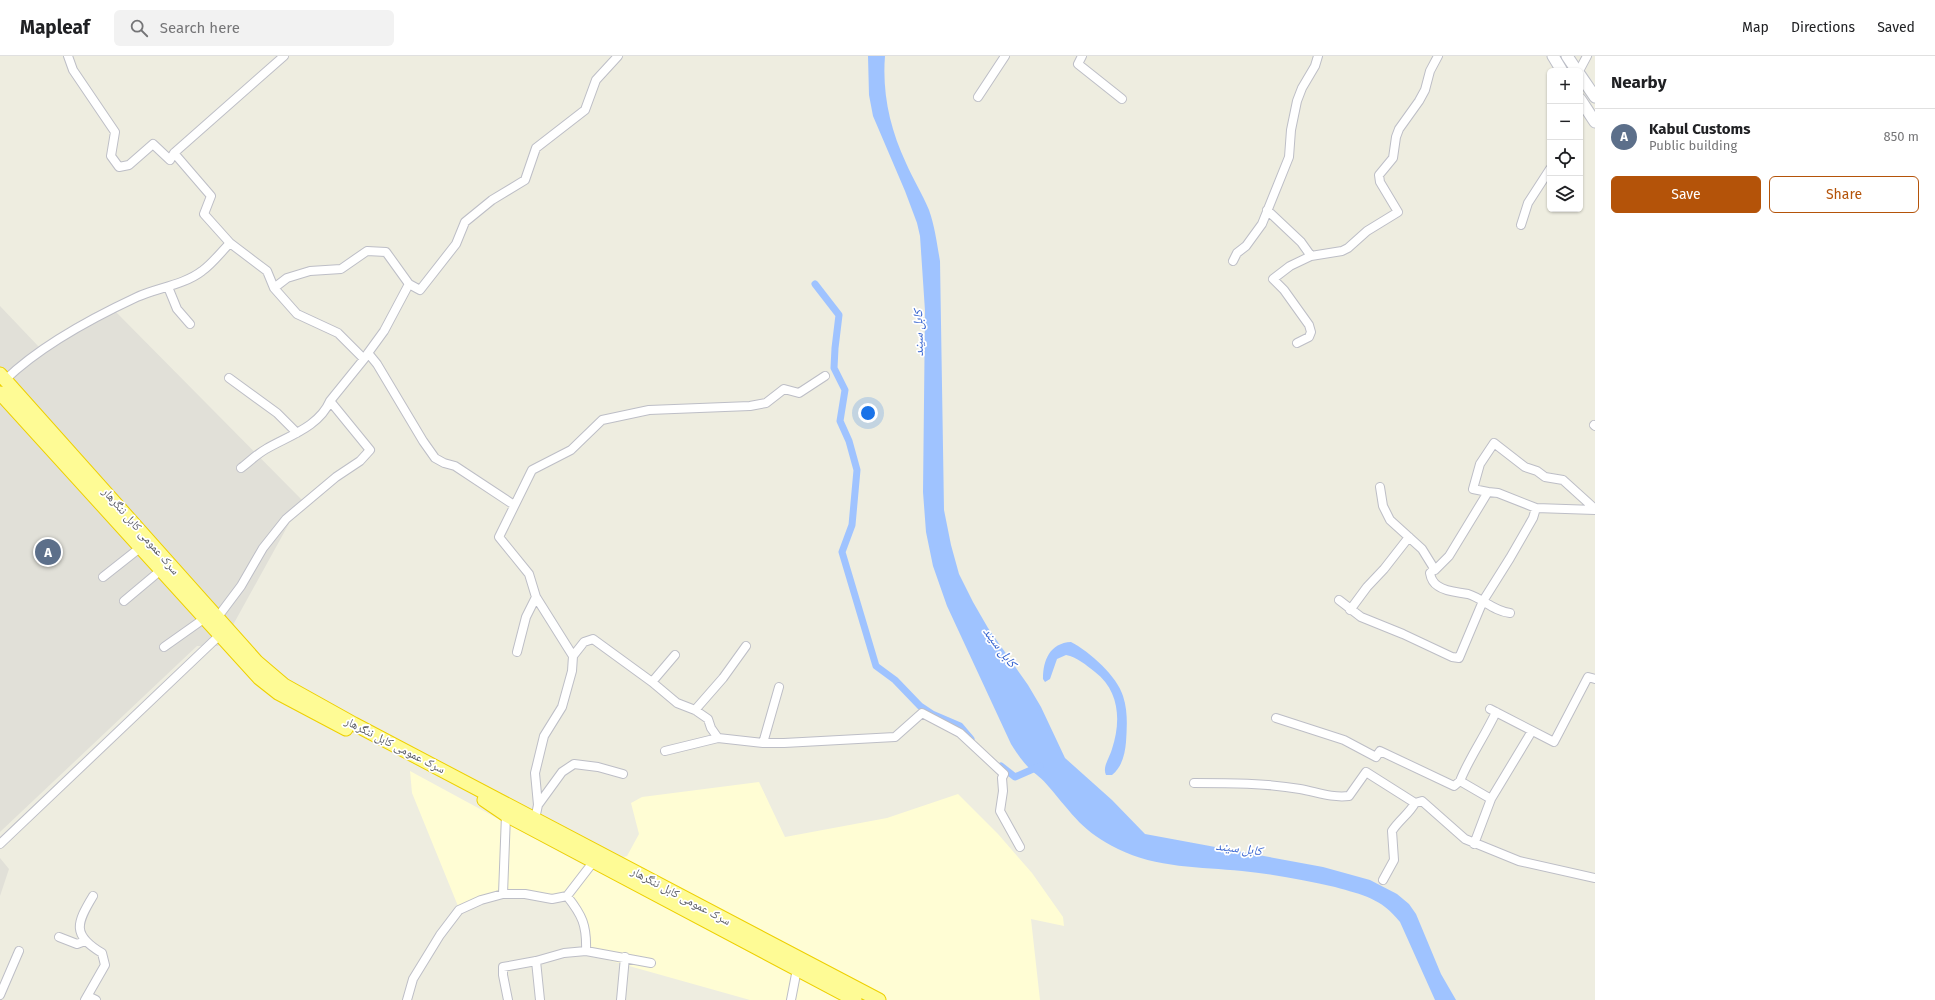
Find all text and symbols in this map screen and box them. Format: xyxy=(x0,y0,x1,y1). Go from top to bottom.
search box xyxy=(114,10,394,46)
text: Mapleaf xyxy=(20,16,90,39)
icon: search xyxy=(128,17,150,39)
text: Search here xyxy=(160,19,240,37)
text: Map xyxy=(1742,19,1769,36)
text: Directions xyxy=(1791,19,1855,36)
text: Saved xyxy=(1877,19,1915,36)
map controls xyxy=(1547,68,1583,212)
button: + xyxy=(1547,68,1583,104)
text: Nearby xyxy=(1611,72,1666,93)
button: − xyxy=(1547,104,1583,140)
text: Kabul Customs xyxy=(1649,120,1751,138)
text: A xyxy=(1620,129,1628,144)
text: 850 m xyxy=(1883,129,1919,144)
text: Public building xyxy=(1649,138,1737,153)
button: locate xyxy=(1547,140,1583,176)
button: layers xyxy=(1547,176,1583,212)
button: Save xyxy=(1611,176,1761,213)
button: Share xyxy=(1769,176,1919,213)
water label: کابل سيند xyxy=(910,307,927,356)
your location xyxy=(858,403,878,423)
street label: سرک عمومی کابل ننگرهار xyxy=(98,484,183,578)
pin: A xyxy=(35,537,61,567)
water label: کابل سيند xyxy=(979,624,1022,673)
street label: سرک عمومی کابل ننگرهار xyxy=(341,713,448,777)
water label: کابل سيند xyxy=(1215,838,1266,860)
street label: سرک عمومی کابل ننگرهار xyxy=(628,863,733,929)

